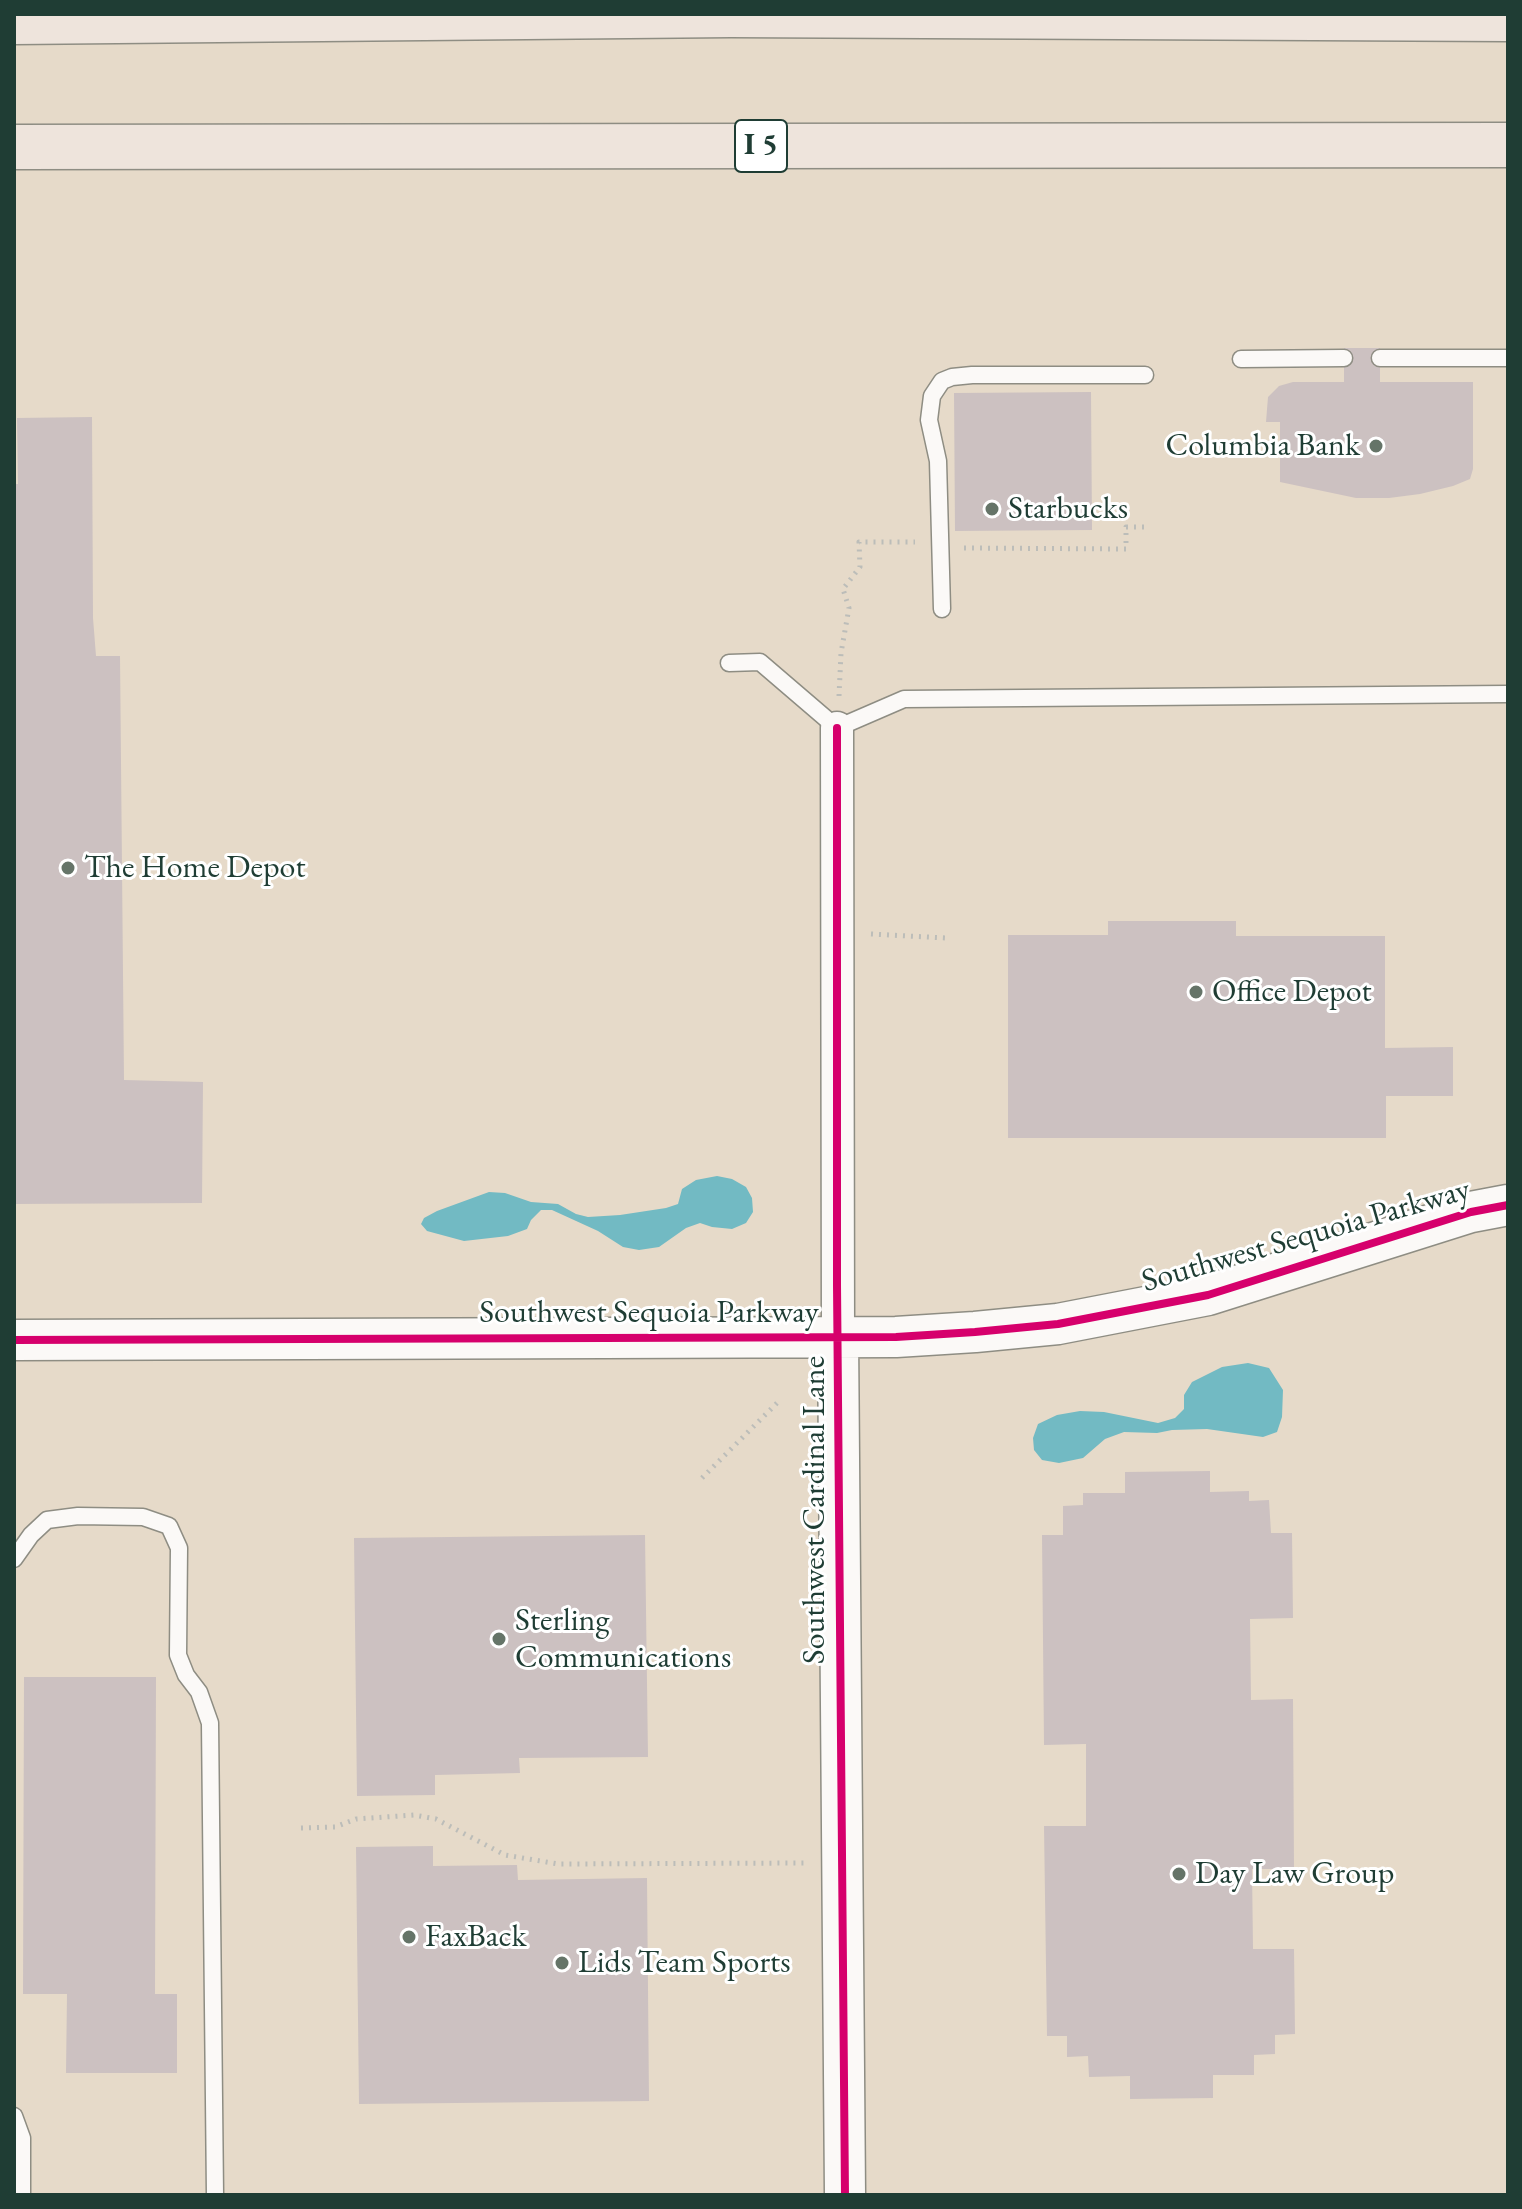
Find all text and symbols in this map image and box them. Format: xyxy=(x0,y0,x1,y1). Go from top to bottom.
road number: I 5 xyxy=(735,120,787,172)
place label: Columbia Bank xyxy=(1166,427,1360,465)
marker: Columbia Bank xyxy=(1367,437,1385,455)
place label: Starbucks xyxy=(1008,490,1128,528)
marker: Starbucks xyxy=(983,500,1001,518)
place label: The Home Depot xyxy=(84,849,305,887)
marker: The Home Depot xyxy=(59,859,77,877)
place label: Office Depot xyxy=(1212,973,1372,1011)
marker: Office Depot xyxy=(1187,983,1205,1001)
street label: Southwest Sequoia Parkway xyxy=(1137,1171,1475,1301)
street label: Southwest Sequoia Parkway xyxy=(479,1294,819,1332)
street label: Southwest Cardinal Lane xyxy=(796,1356,834,1664)
place label: Sterling Communications xyxy=(515,1602,731,1677)
marker: Sterling Communications xyxy=(490,1630,508,1648)
place label: Day Law Group xyxy=(1195,1855,1394,1893)
marker: Day Law Group xyxy=(1170,1865,1188,1883)
place label: FaxBack xyxy=(425,1918,527,1956)
marker: FaxBack xyxy=(400,1928,418,1946)
place label: Lids Team Sports xyxy=(578,1944,790,1982)
marker: Lids Team Sports xyxy=(553,1954,571,1972)

